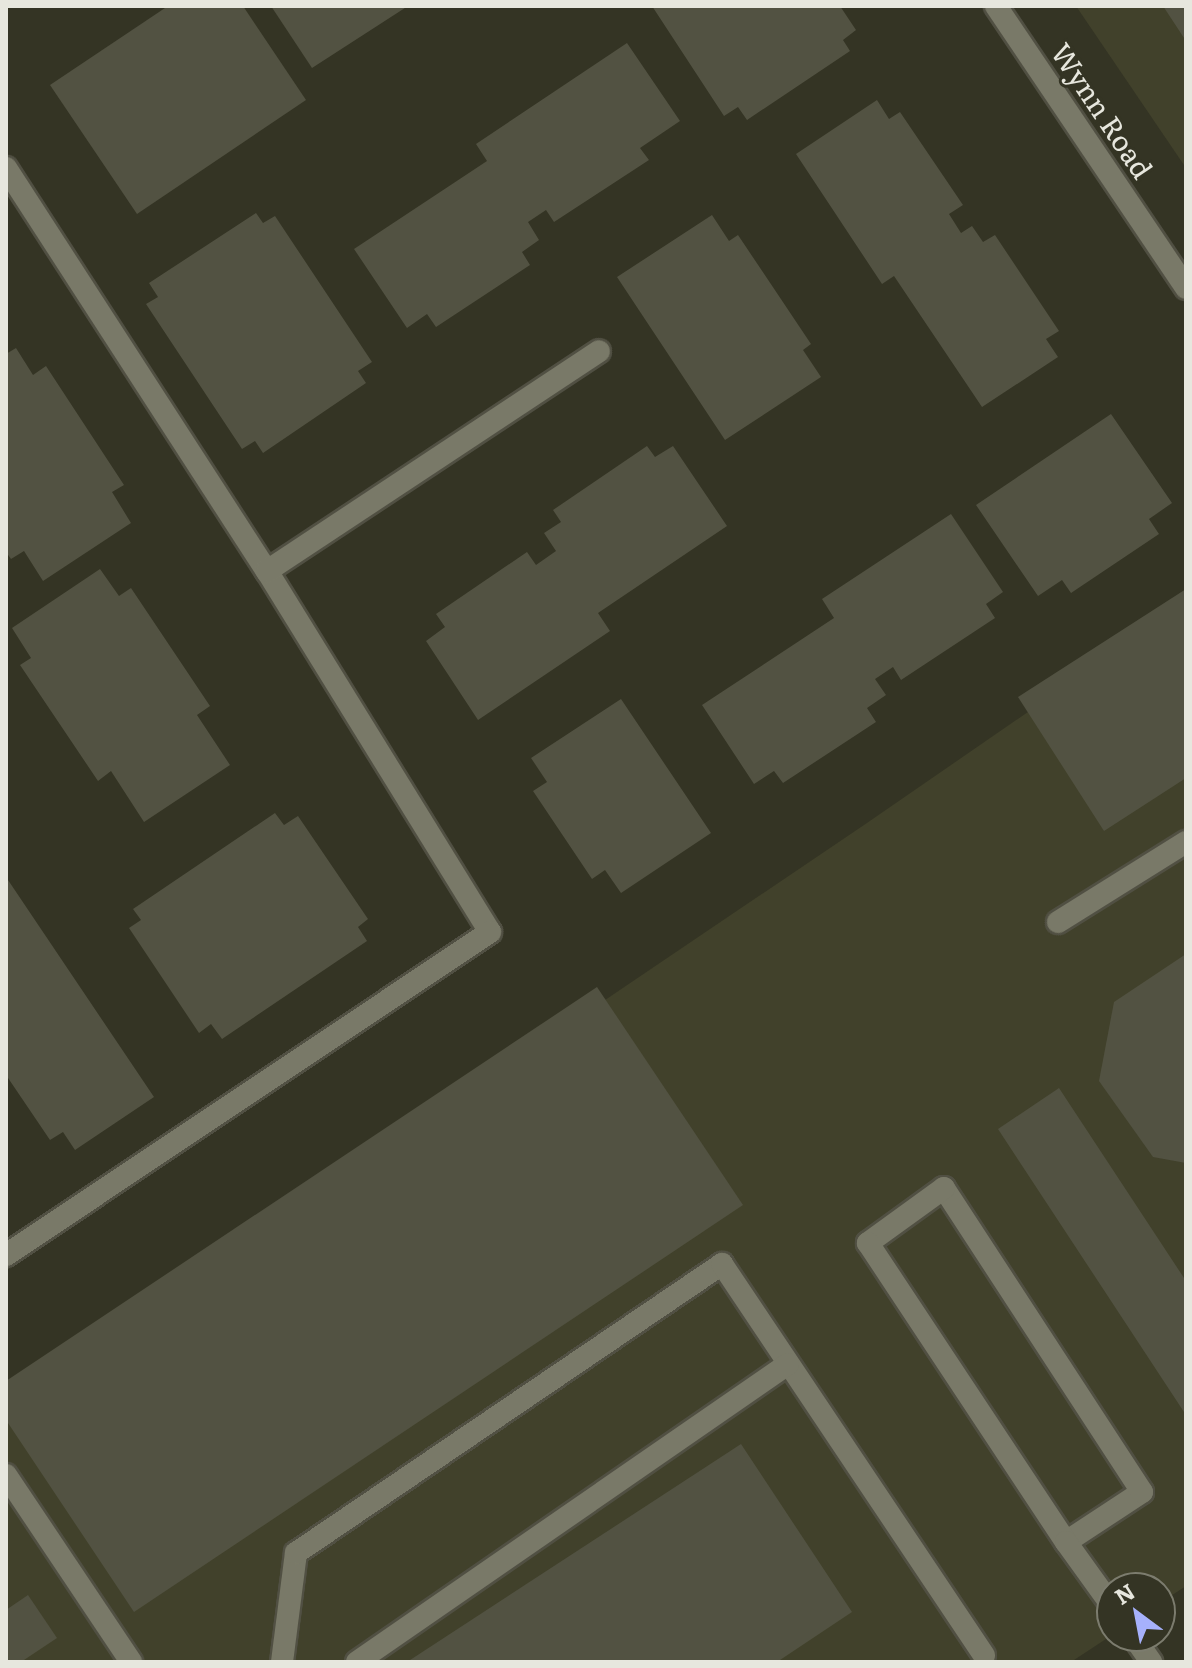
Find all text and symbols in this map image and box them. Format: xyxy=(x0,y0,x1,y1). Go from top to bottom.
street label: Wynn Road xyxy=(1045,36,1161,184)
north arrow xyxy=(1096,1572,1176,1652)
text: N xyxy=(1108,1574,1141,1612)

